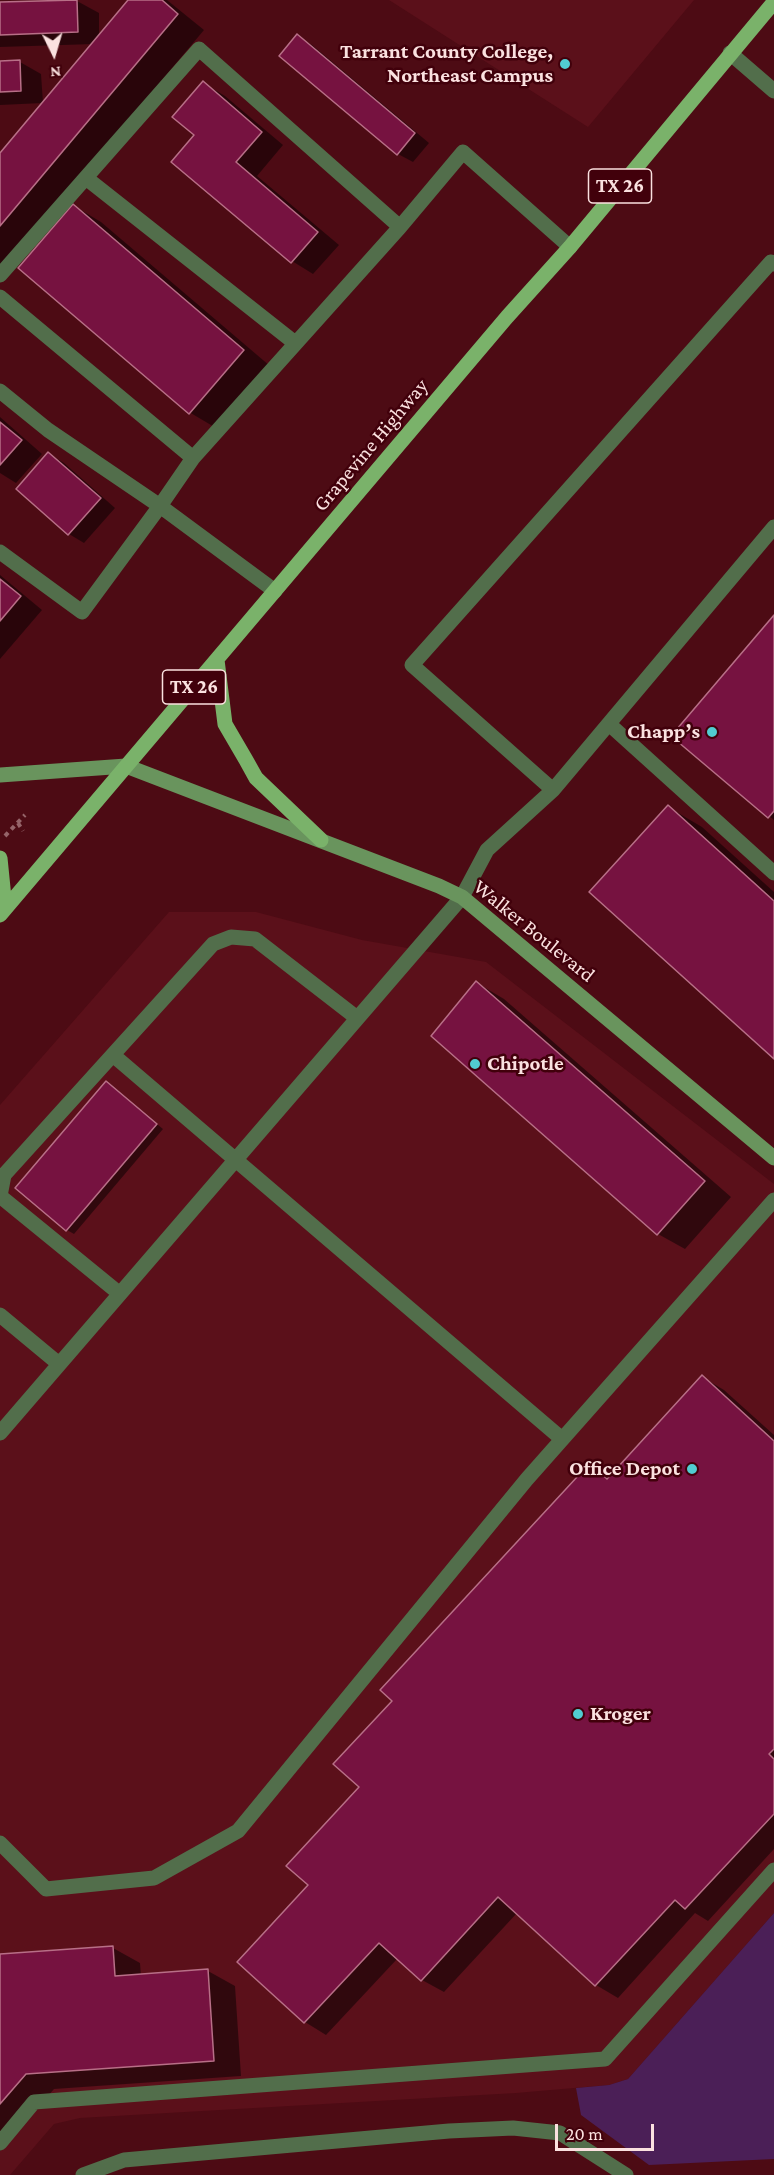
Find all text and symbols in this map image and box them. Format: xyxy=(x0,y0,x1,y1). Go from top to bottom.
north arrow xyxy=(24,24,84,84)
place label: Tarrant County College, Northeast Campus xyxy=(340,39,553,89)
marker: Tarrant County College, Northeast Campus xyxy=(558,57,572,71)
text: N xyxy=(49,63,62,81)
road number: TX 26 xyxy=(588,169,652,203)
street label: Grapevine Highway xyxy=(308,374,434,516)
road number: TX 26 xyxy=(162,670,226,704)
place label: Chapp’s xyxy=(627,719,700,745)
marker: Chapp’s xyxy=(705,725,719,739)
street label: Walker Boulevard xyxy=(468,874,600,988)
place label: Chipotle xyxy=(487,1051,564,1077)
marker: Chipotle xyxy=(468,1057,482,1071)
place label: Office Depot xyxy=(569,1456,680,1482)
marker: Office Depot xyxy=(685,1462,699,1476)
place label: Kroger xyxy=(590,1701,651,1727)
marker: Kroger xyxy=(571,1707,585,1721)
scale bar xyxy=(558,2112,657,2150)
text: 20 m xyxy=(566,2124,603,2144)

